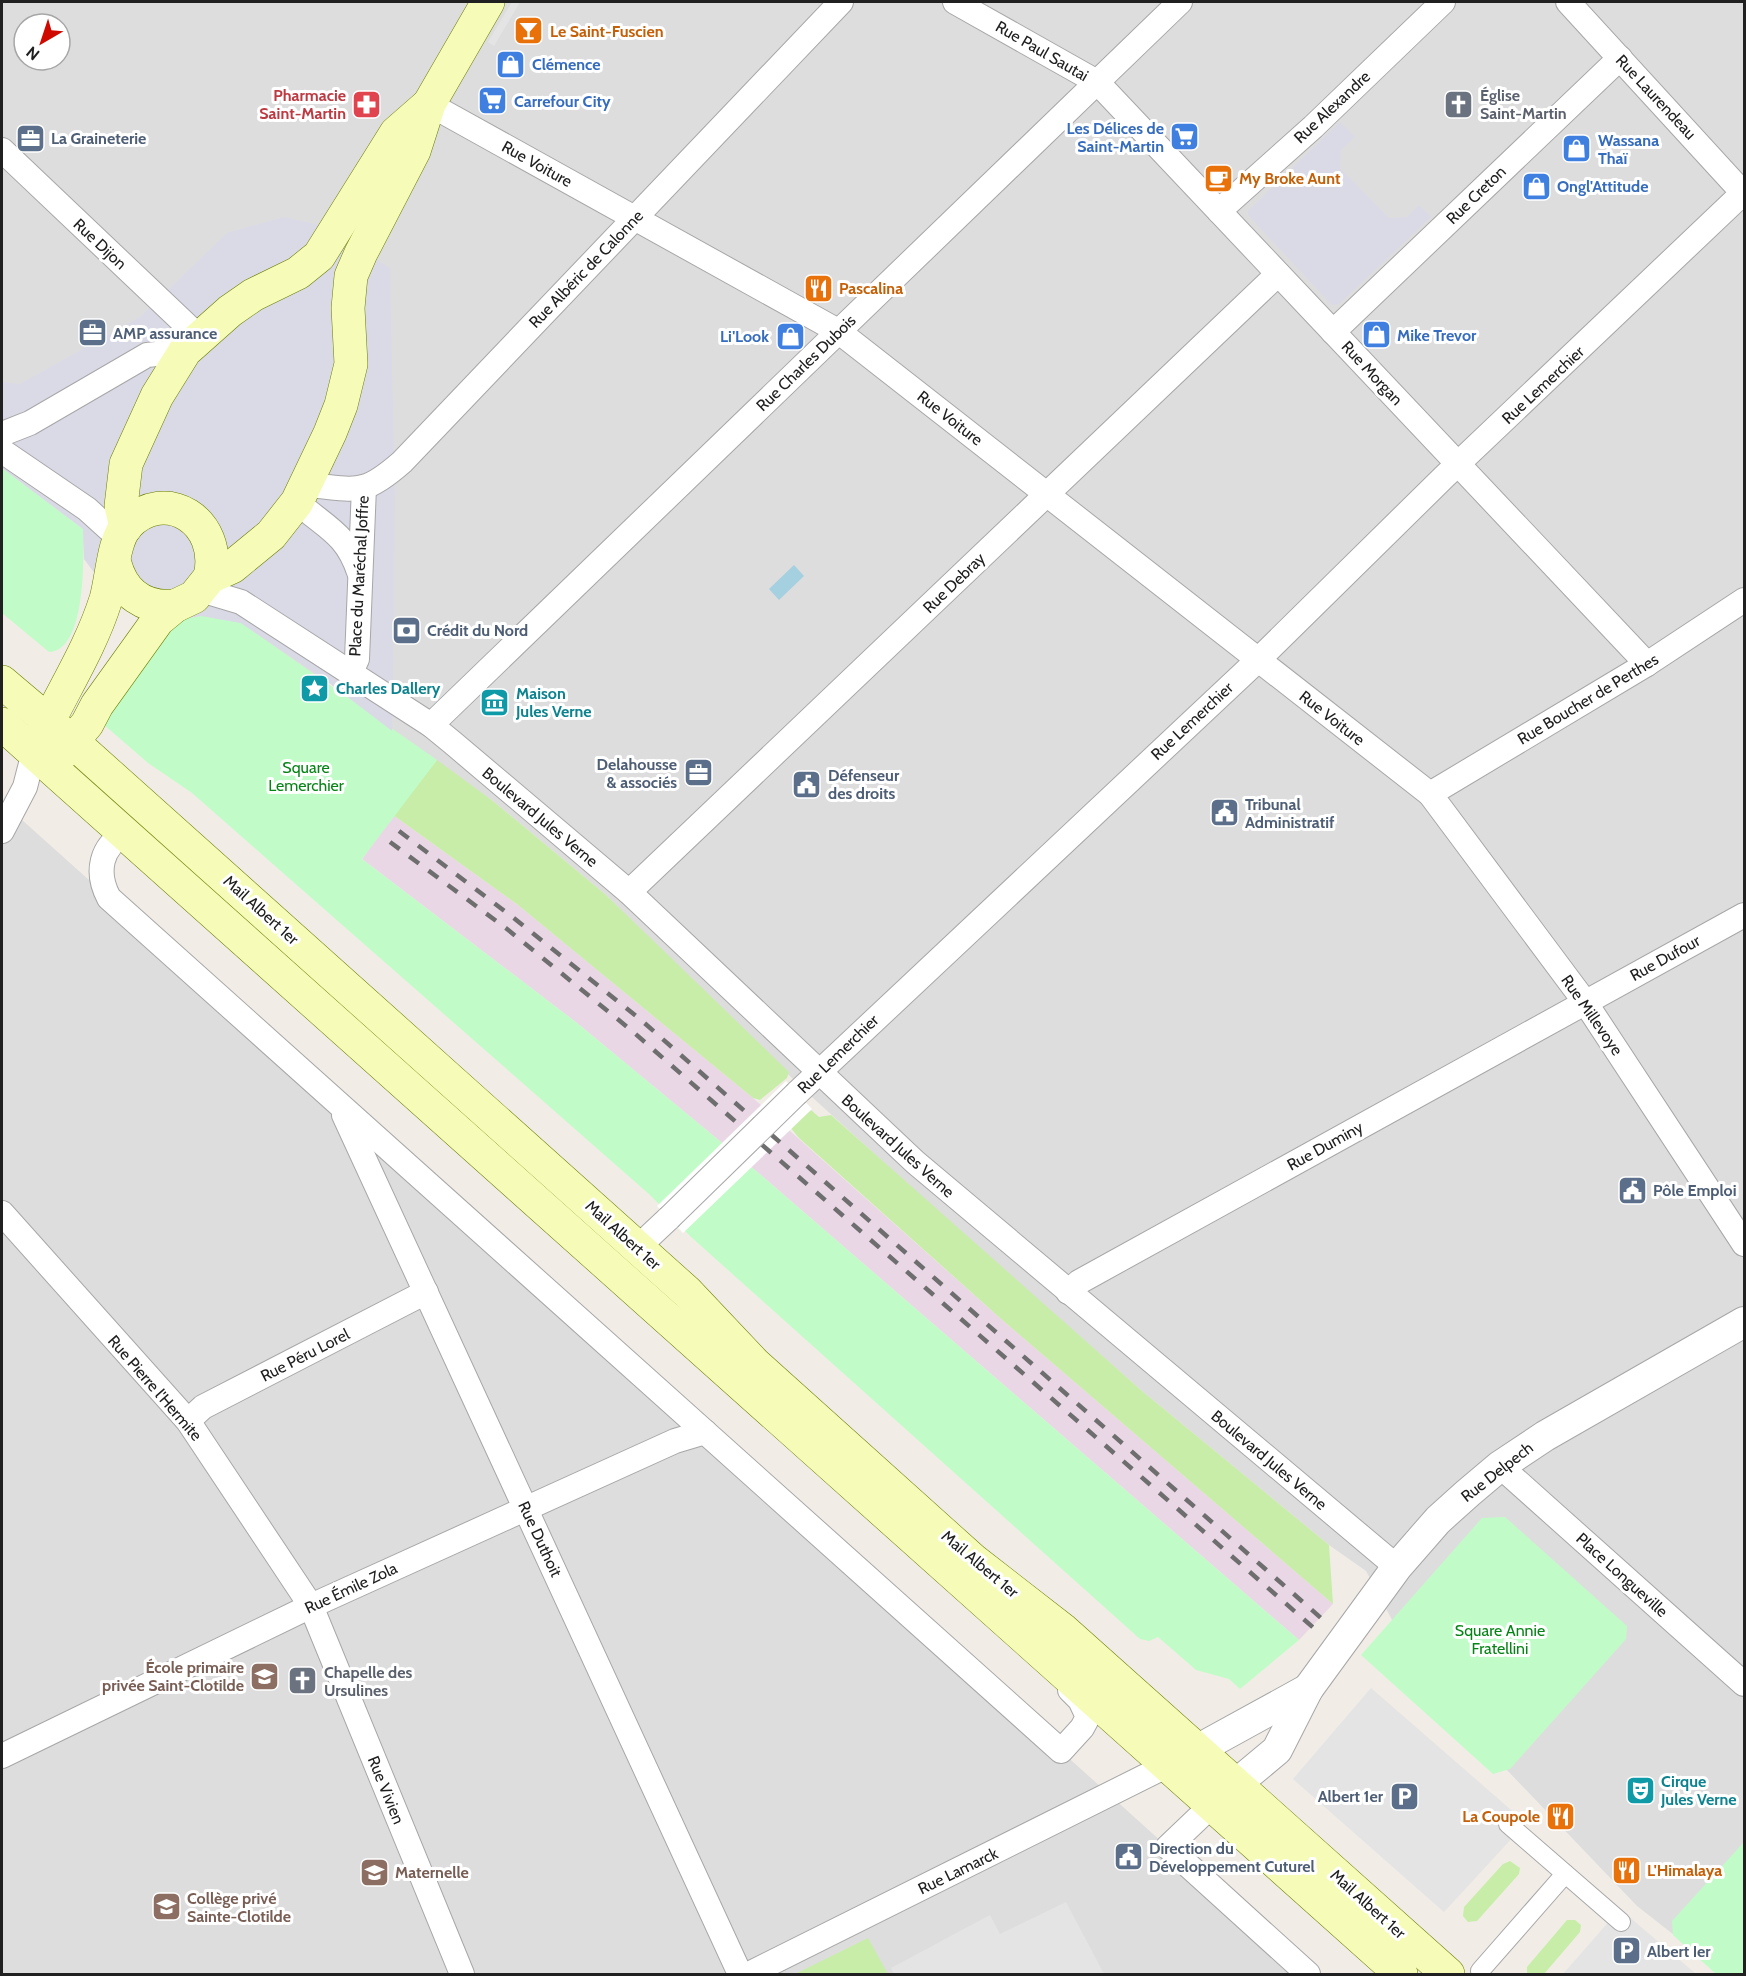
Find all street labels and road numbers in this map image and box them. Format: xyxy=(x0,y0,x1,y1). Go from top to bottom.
street label: Rue Paul Sautai xyxy=(992,17,1092,85)
street label: Rue Laurendeau xyxy=(1612,51,1700,143)
street label: Rue Alexandre xyxy=(1290,67,1374,147)
street label: Rue Voiture xyxy=(499,137,575,191)
street label: Rue Creton xyxy=(1442,162,1510,228)
street label: Rue Albéric de Calonne xyxy=(525,206,647,332)
street label: Rue Dijon xyxy=(70,215,131,273)
street label: Rue Charles Dubois xyxy=(752,311,860,415)
street label: Rue Morgan xyxy=(1338,337,1407,409)
street label: Rue Lemerchier xyxy=(1498,341,1589,428)
street label: Rue Voiture xyxy=(914,387,986,449)
street label: Place du Maréchal Joffre xyxy=(345,495,373,657)
street label: Rue Debray xyxy=(919,549,989,617)
street label: Rue Boucher de Perthes xyxy=(1514,649,1662,749)
street label: Rue Lemerchier xyxy=(1147,677,1238,764)
street label: Rue Voiture xyxy=(1296,687,1368,749)
street label: Boulevard Jules Verne xyxy=(478,763,602,871)
street label: Mail Albert 1er xyxy=(220,871,303,949)
street label: Rue Dufour xyxy=(1627,931,1704,985)
street label: Rue Millevoye xyxy=(1557,971,1627,1059)
street label: Rue Lemerchier xyxy=(794,1010,883,1097)
street label: Boulevard Jules Verne xyxy=(838,1090,958,1202)
street label: Rue Duminy xyxy=(1284,1117,1366,1175)
street label: Mail Albert 1er xyxy=(582,1196,665,1274)
street label: Rue Péru Lorel xyxy=(257,1324,353,1386)
street label: Rue Pierre l'Hermite xyxy=(104,1331,206,1445)
street label: Boulevard Jules Verne xyxy=(1207,1406,1331,1514)
street label: Rue Delpech xyxy=(1457,1438,1537,1506)
street label: Rue Duthoit xyxy=(514,1498,566,1580)
street label: Mail Albert 1er xyxy=(938,1526,1023,1602)
street label: Place Longueville xyxy=(1572,1529,1672,1621)
street label: Rue Émile Zola xyxy=(302,1558,401,1618)
street label: Rue Vivien xyxy=(364,1753,408,1827)
street label: Rue Lamarck xyxy=(915,1843,1002,1898)
street label: Mail Albert 1er xyxy=(1327,1865,1410,1943)

